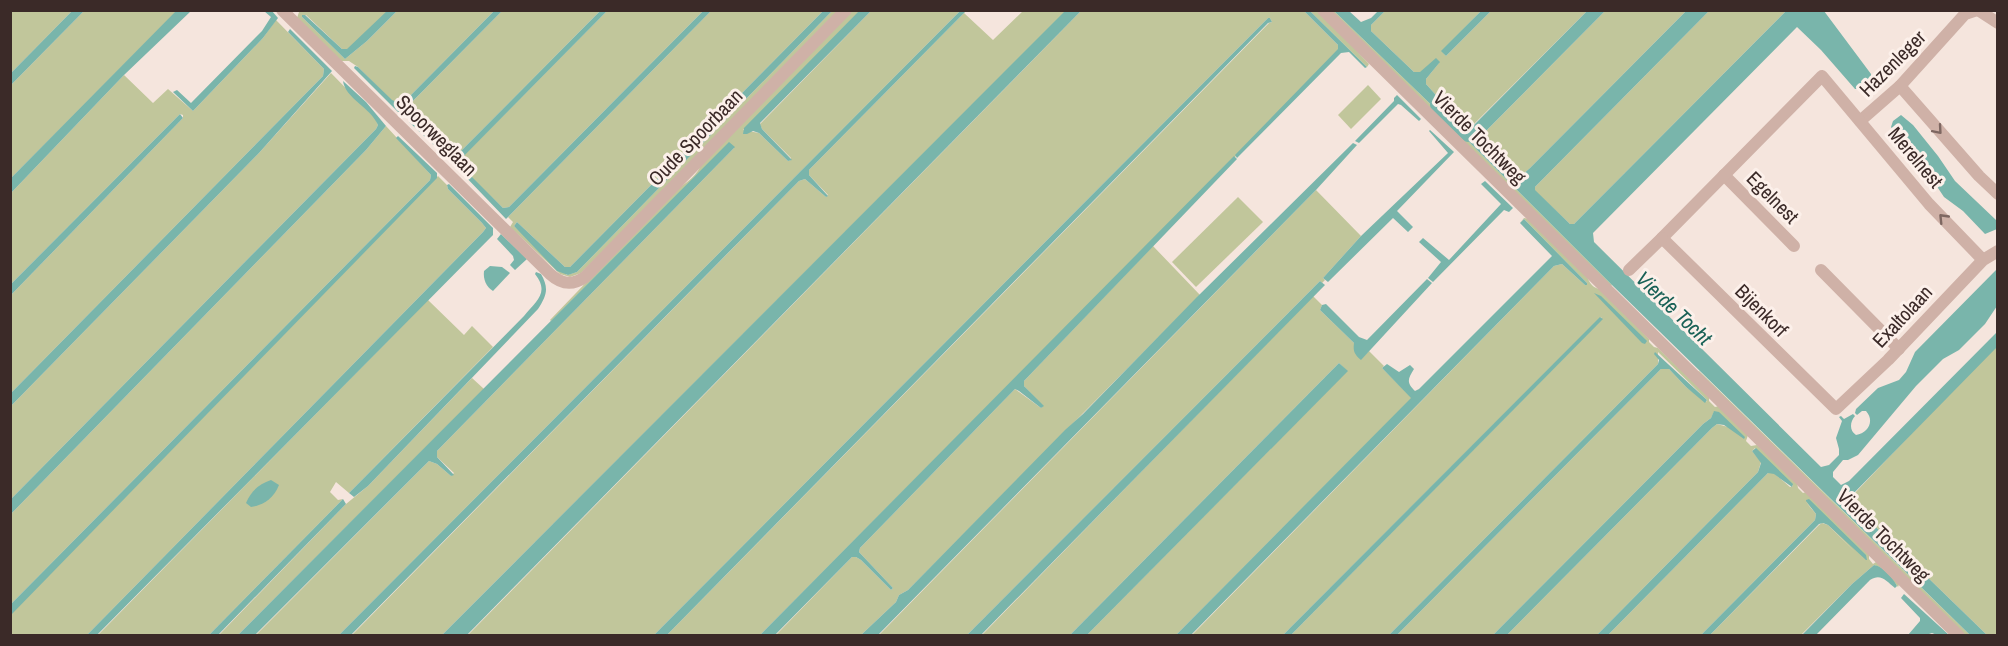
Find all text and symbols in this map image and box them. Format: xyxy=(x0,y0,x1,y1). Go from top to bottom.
street label: Hazenleger xyxy=(1853,23,1932,102)
street label: Oude Spoorbaan xyxy=(642,83,748,191)
street label: Vierde Tochtweg xyxy=(1427,84,1533,190)
street label: Spoorweglaan xyxy=(390,88,484,182)
street label: Merelnest xyxy=(1883,121,1950,194)
one-way arrow xyxy=(1931,123,1942,134)
street label: Egelnest xyxy=(1741,165,1805,229)
one-way arrow xyxy=(1939,214,1950,225)
water label: Vierde Tocht xyxy=(1630,264,1719,352)
street label: Bijenkorf xyxy=(1730,278,1795,343)
street label: Exaltolaan xyxy=(1866,279,1938,353)
street label: Vierde Tochtweg xyxy=(1831,482,1937,588)

